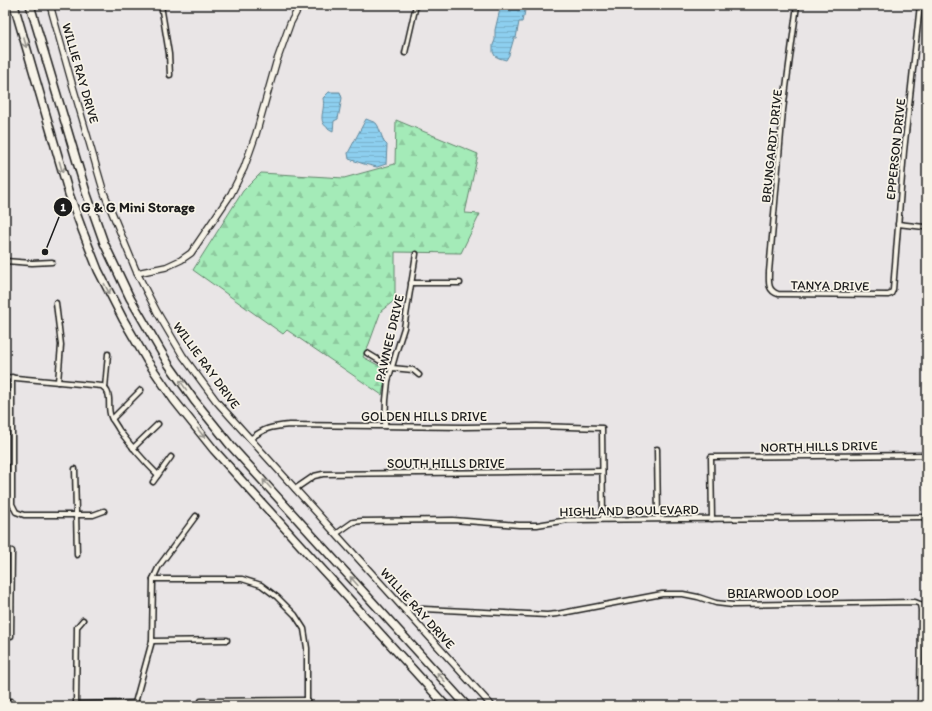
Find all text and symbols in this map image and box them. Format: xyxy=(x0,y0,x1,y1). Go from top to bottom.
street label: WILLIE RAY DRIVE xyxy=(59,21,102,125)
one-way arrow xyxy=(22,36,29,49)
street label: BRUNGARDT DRIVE xyxy=(758,89,785,204)
street label: EPPERSON DRIVE xyxy=(883,98,908,201)
one-way arrow xyxy=(58,161,65,174)
callout: G & G Mini Storage xyxy=(53,194,202,220)
text: G & G Mini Storage xyxy=(81,199,195,216)
text: 1 xyxy=(60,200,66,214)
street label: TANYA DRIVE xyxy=(791,277,869,294)
one-way arrow xyxy=(104,282,112,294)
street label: PAWNEE DRIVE xyxy=(372,293,407,383)
street label: WILLIE RAY DRIVE xyxy=(170,319,243,412)
one-way arrow xyxy=(179,380,187,391)
street label: GOLDEN HILLS DRIVE xyxy=(361,409,487,424)
one-way arrow xyxy=(196,427,205,438)
street label: NORTH HILLS DRIVE xyxy=(760,438,878,455)
street label: SOUTH HILLS DRIVE xyxy=(387,456,505,471)
one-way arrow xyxy=(262,479,271,490)
street label: HIGHLAND BOULEVARD xyxy=(559,502,699,519)
street label: WILLIE RAY DRIVE xyxy=(377,565,458,652)
one-way arrow xyxy=(349,576,359,586)
street label: BRIARWOOD LOOP xyxy=(727,586,839,601)
one-way arrow xyxy=(436,672,446,682)

